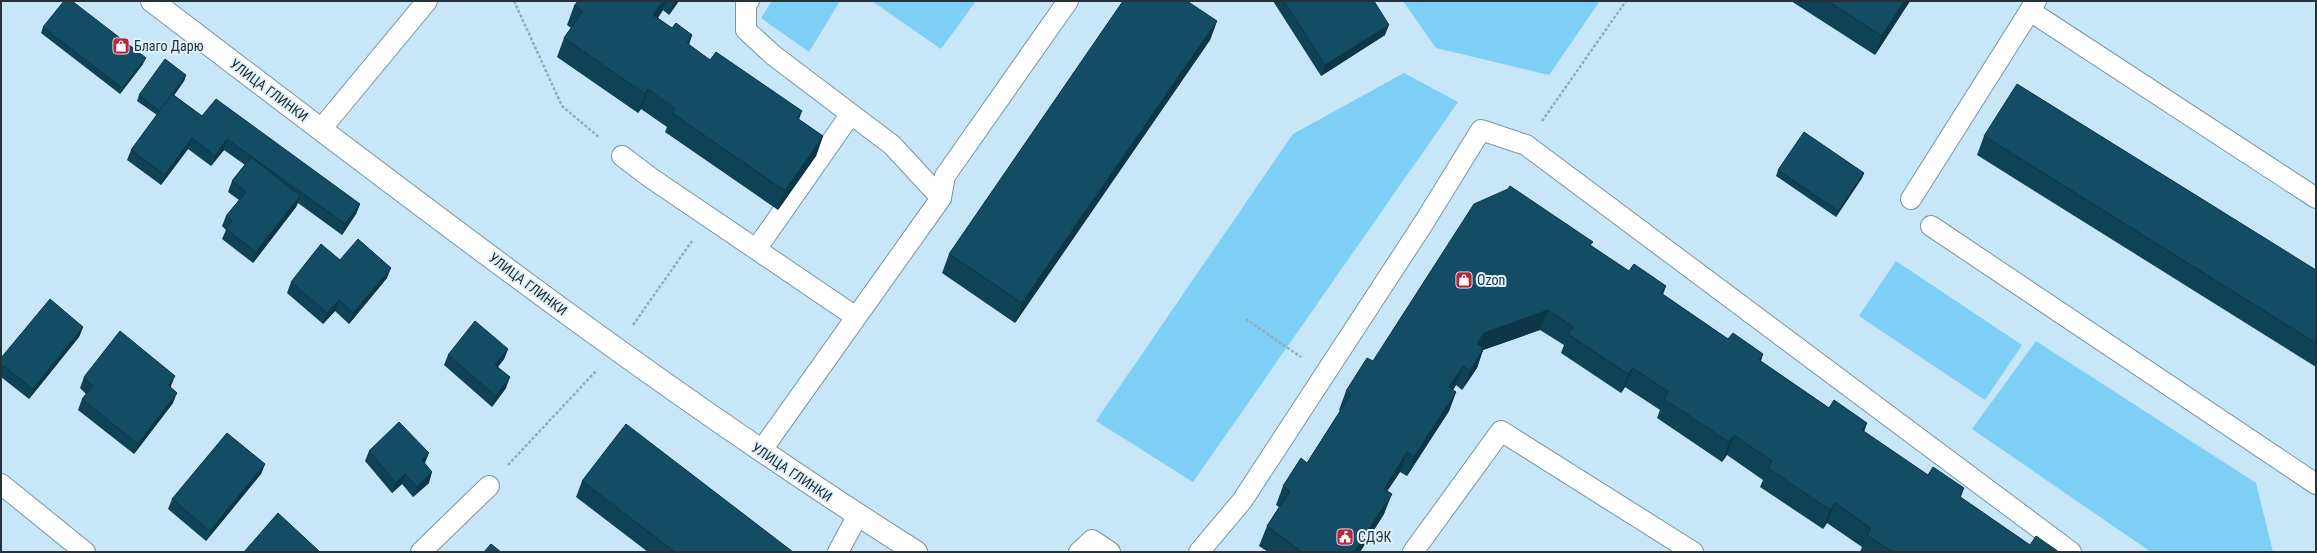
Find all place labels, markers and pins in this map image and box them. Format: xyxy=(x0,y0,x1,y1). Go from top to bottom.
shop icon: Благо Дарю xyxy=(111,36,131,56)
place label: Благо Дарю xyxy=(134,38,204,54)
shop icon: Ozon xyxy=(1454,270,1474,290)
place label: Ozon xyxy=(1477,272,1505,288)
public building icon: СДЭК xyxy=(1335,527,1355,547)
place label: СДЭК xyxy=(1358,529,1391,545)

